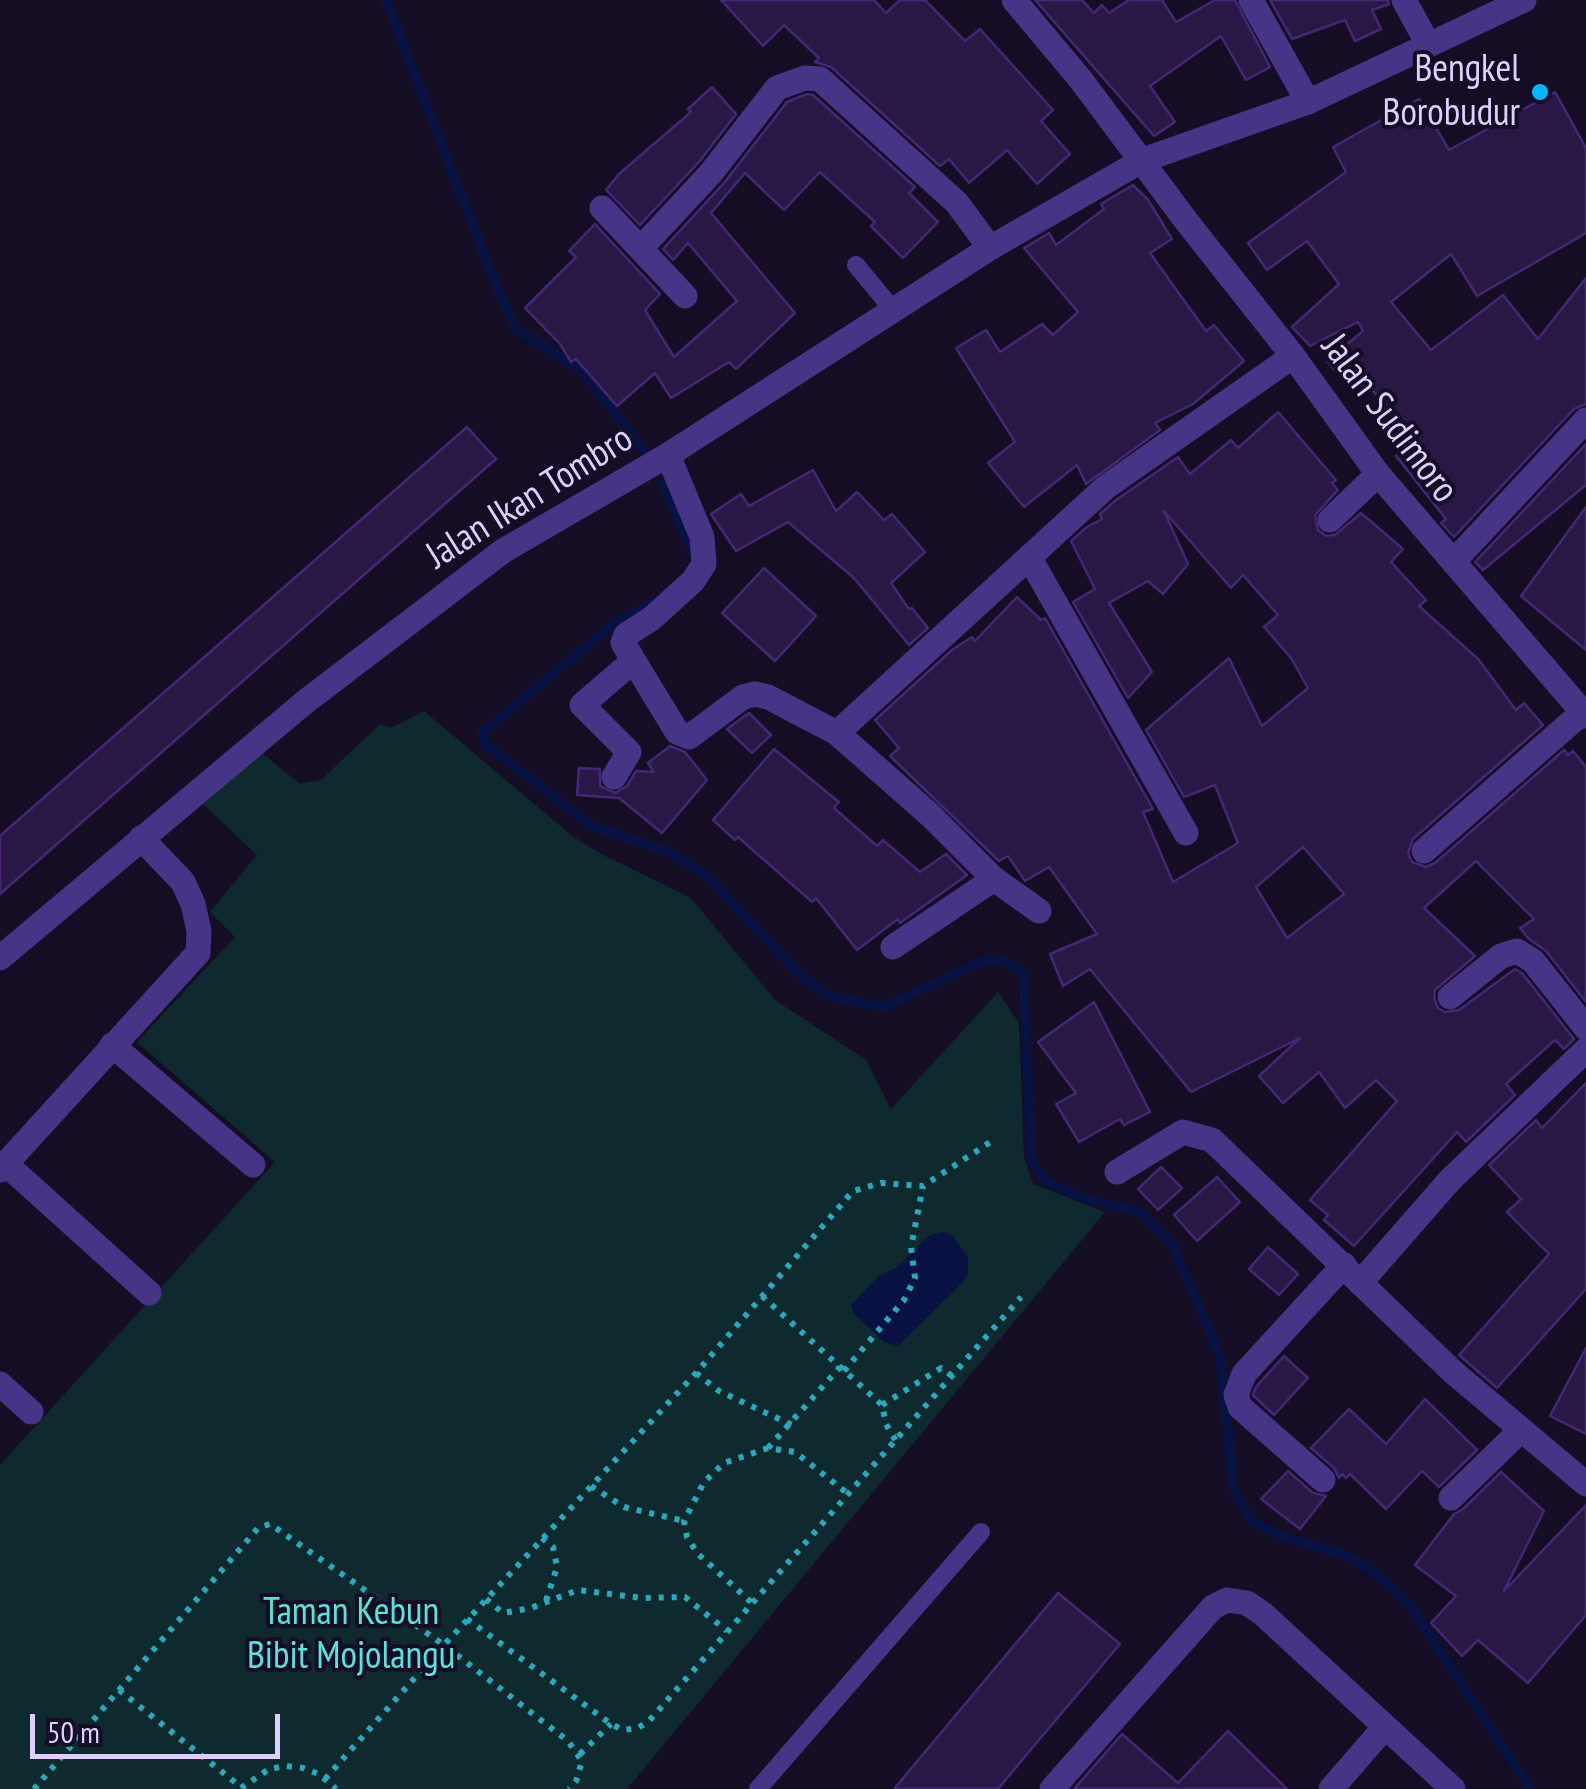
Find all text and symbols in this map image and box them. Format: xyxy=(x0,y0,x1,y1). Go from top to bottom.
place label: Bengkel Borobudur xyxy=(1383,47,1520,136)
marker: Bengkel Borobudur xyxy=(1529,81,1551,103)
street label: Jalan Sudimoro xyxy=(1311,326,1467,512)
street label: Jalan Ikan Tombro xyxy=(419,417,641,579)
park label: Taman Kebun Bibit Mojolangu xyxy=(247,1590,455,1680)
scale bar xyxy=(35,1694,285,1756)
text: 50 m xyxy=(47,1712,100,1751)

